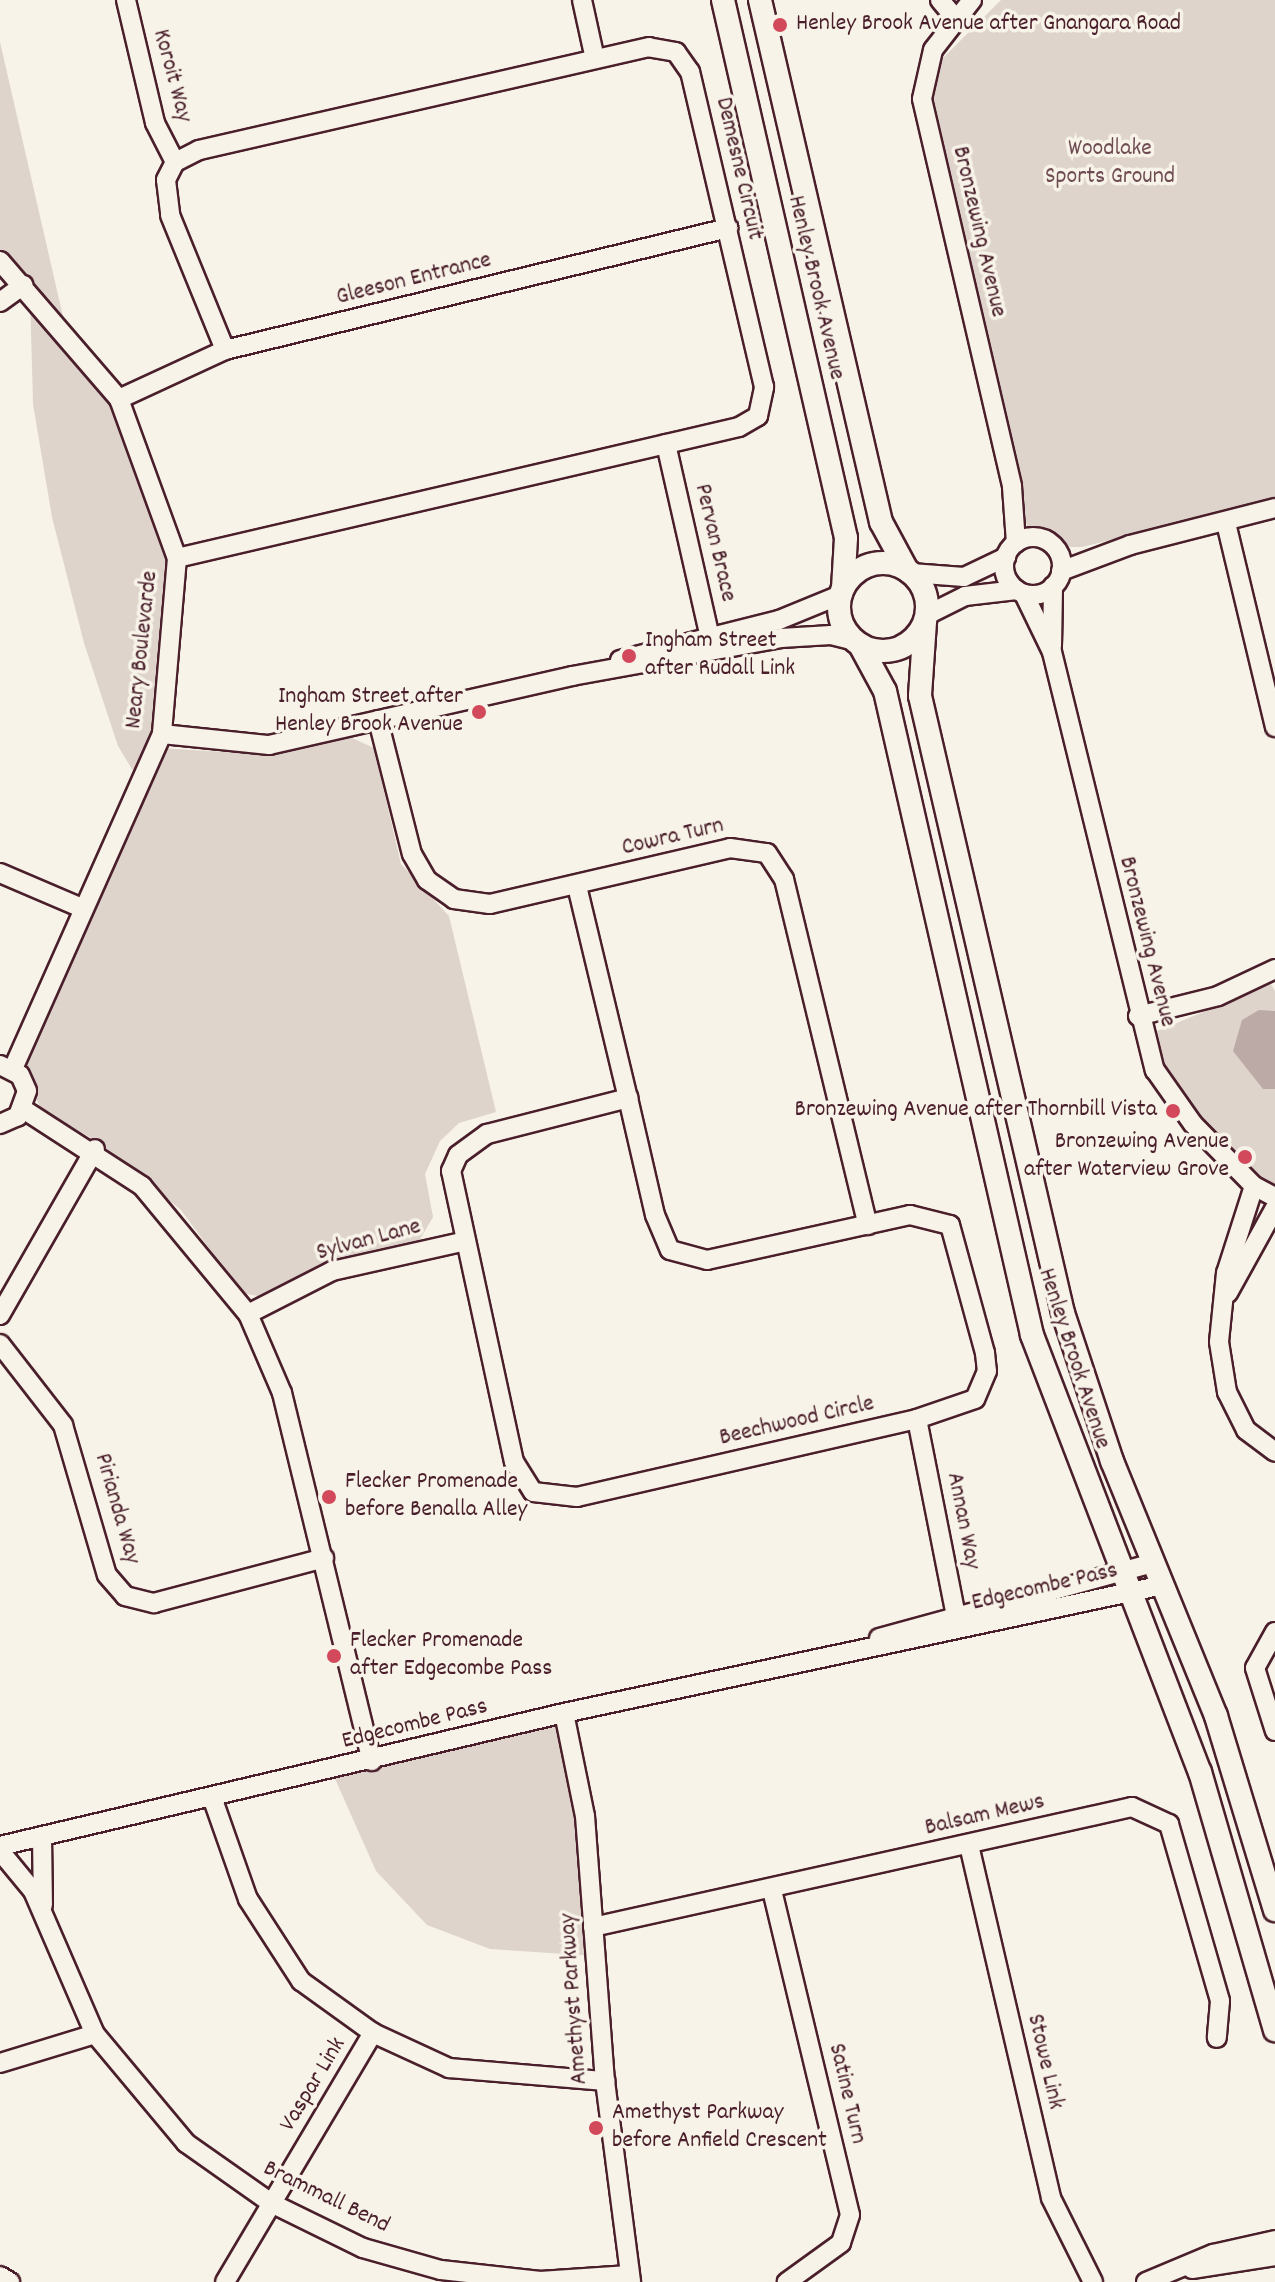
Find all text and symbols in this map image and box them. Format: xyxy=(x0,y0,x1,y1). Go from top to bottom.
place label: Henley Brook Avenue after Gnangara Road xyxy=(796,11,1181,39)
marker: Henley Brook Avenue after Gnangara Road xyxy=(771,16,789,34)
street label: Koroit Way xyxy=(145,26,197,126)
street label: Demesne Circuit xyxy=(708,95,768,243)
park label: Woodlake Sports Ground xyxy=(1045,136,1175,192)
street label: Bronzewing Avenue xyxy=(944,144,1012,320)
street label: Henley Brook Avenue xyxy=(780,193,850,383)
street label: Gleeson Entrance xyxy=(334,247,494,313)
street label: Pervan Brace xyxy=(686,481,742,605)
street label: Neary Boulevarde xyxy=(120,570,166,730)
place label: Ingham Street after Rudall Link xyxy=(645,628,795,684)
marker: Ingham Street after Rudall Link xyxy=(620,647,638,665)
place label: Ingham Street after Henley Brook Avenue xyxy=(275,684,463,740)
marker: Ingham Street after Henley Brook Avenue xyxy=(470,703,488,721)
street label: Cowra Turn xyxy=(619,812,727,864)
street label: Bronzewing Avenue xyxy=(1111,854,1181,1030)
place label: Bronzewing Avenue after Thornbill Vista xyxy=(795,1097,1157,1125)
marker: Bronzewing Avenue after Thornbill Vista xyxy=(1164,1102,1182,1120)
place label: Bronzewing Avenue after Waterview Grove xyxy=(1024,1129,1229,1185)
marker: Bronzewing Avenue after Waterview Grove xyxy=(1236,1148,1254,1166)
street label: Sylvan Lane xyxy=(314,1213,424,1269)
street label: Henley Brook Avenue xyxy=(1030,1265,1116,1453)
street label: Beechwood Circle xyxy=(717,1390,877,1454)
street label: Pirianda Way xyxy=(86,1450,146,1568)
place label: Flecker Promenade before Benalla Alley xyxy=(345,1469,527,1525)
street label: Annan Way xyxy=(939,1470,985,1572)
marker: Flecker Promenade before Benalla Alley xyxy=(320,1488,338,1506)
street label: Edgecombe Pass xyxy=(969,1557,1121,1619)
place label: Flecker Promenade after Edgecombe Pass xyxy=(350,1628,552,1684)
marker: Flecker Promenade after Edgecombe Pass xyxy=(325,1647,343,1665)
street label: Edgecombe Pass xyxy=(339,1693,491,1757)
street label: Balsam Mews xyxy=(922,1788,1048,1844)
street label: Amethyst Parkway xyxy=(555,1912,595,2086)
street label: Stowe Link xyxy=(1019,2012,1069,2112)
street label: Vaspar Link xyxy=(275,2033,353,2137)
street label: Satine Turn xyxy=(820,2041,872,2147)
place label: Amethyst Parkway before Anfield Crescent xyxy=(612,2100,827,2156)
marker: Amethyst Parkway before Anfield Crescent xyxy=(587,2119,605,2137)
street label: Brammall Bend xyxy=(258,2155,394,2241)

